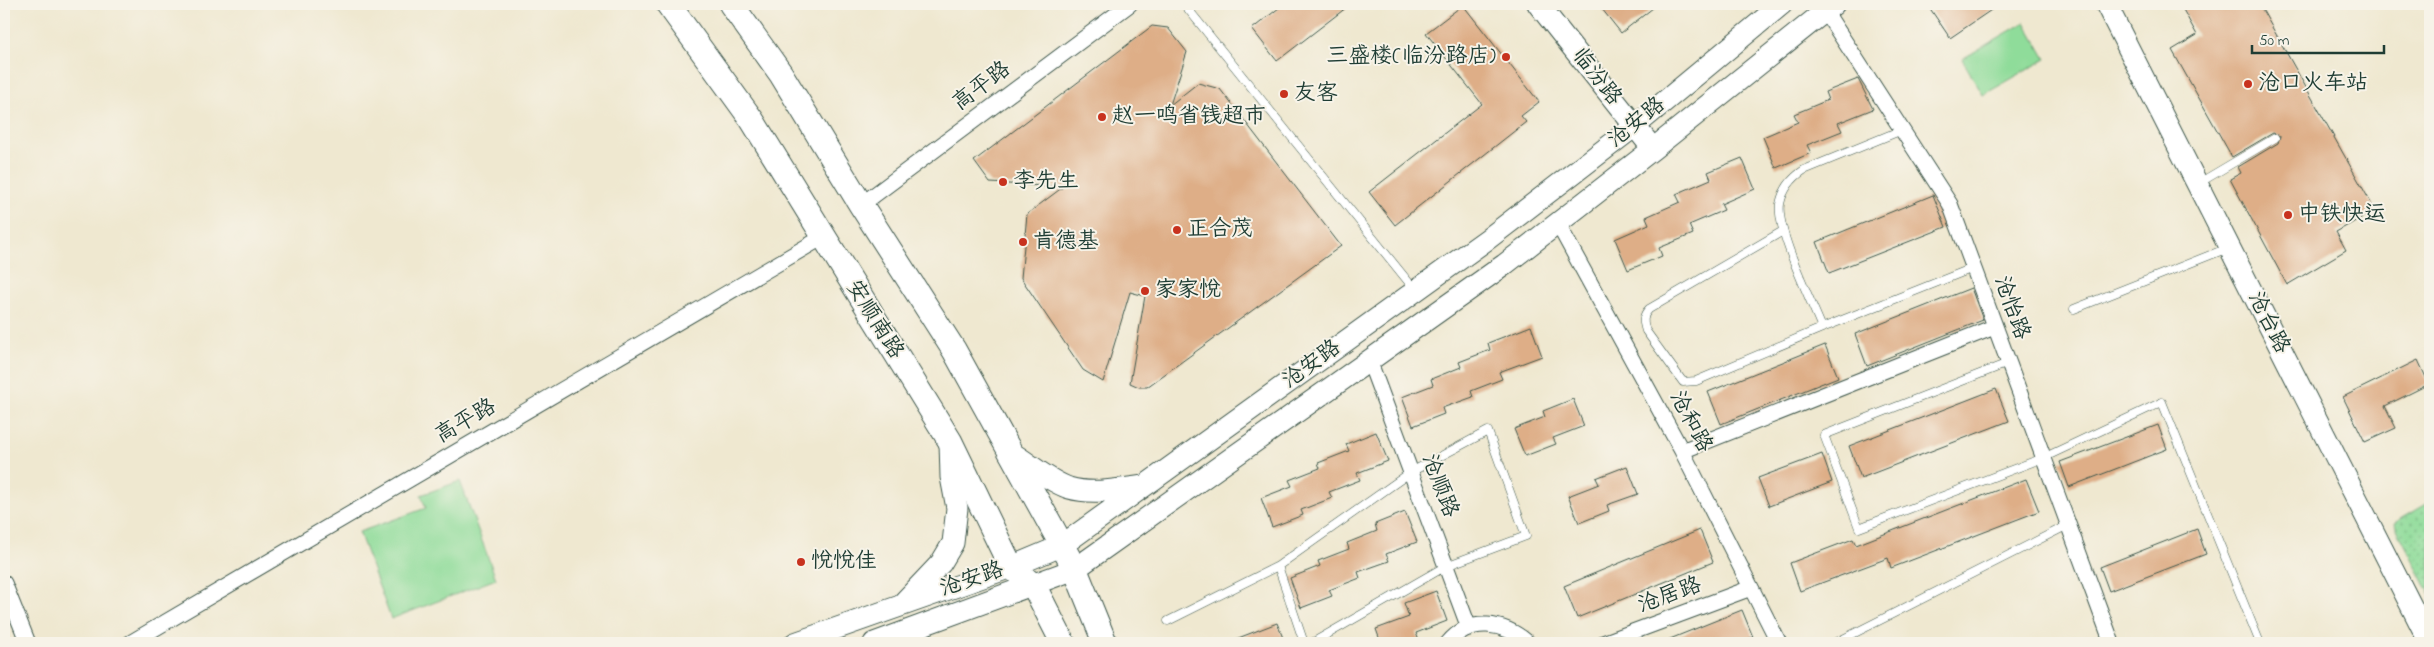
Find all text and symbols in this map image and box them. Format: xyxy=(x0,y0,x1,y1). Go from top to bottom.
scale bar xyxy=(2252,22,2384,54)
text: 50 m xyxy=(2259,30,2290,52)
place label: 三盛楼(临汾路店) xyxy=(1326,41,1496,73)
street label: 临汾路 xyxy=(1563,41,1629,113)
marker: 三盛楼(临汾路店) xyxy=(1500,51,1512,63)
street label: 高平路 xyxy=(946,54,1018,120)
place label: 沧口火车站 xyxy=(2258,68,2368,100)
place label: 友客 xyxy=(1294,78,1338,110)
marker: 沧口火车站 xyxy=(2242,78,2254,90)
marker: 友客 xyxy=(1278,88,1290,100)
street label: 沧安路 xyxy=(1601,90,1673,156)
place label: 赵一鸣省钱超市 xyxy=(1112,101,1266,133)
marker: 赵一鸣省钱超市 xyxy=(1096,111,1108,123)
place label: 李先生 xyxy=(1013,166,1079,198)
marker: 李先生 xyxy=(997,176,1009,188)
place label: 中铁快运 xyxy=(2298,199,2386,231)
marker: 中铁快运 xyxy=(2282,209,2294,221)
place label: 正合茂 xyxy=(1187,214,1253,246)
marker: 正合茂 xyxy=(1171,224,1183,236)
place label: 肯德基 xyxy=(1033,226,1099,258)
marker: 肯德基 xyxy=(1017,236,1029,248)
street label: 沧怡路 xyxy=(1985,272,2037,344)
street label: 安顺南路 xyxy=(837,274,911,366)
place label: 家家悦 xyxy=(1155,275,1221,307)
marker: 家家悦 xyxy=(1139,285,1151,297)
street label: 沧台路 xyxy=(2239,286,2297,360)
street label: 沧安路 xyxy=(1276,333,1348,397)
street label: 沧和路 xyxy=(1660,385,1720,459)
street label: 高平路 xyxy=(429,392,503,452)
street label: 沧顺路 xyxy=(1412,449,1466,523)
place label: 悦悦佳 xyxy=(811,546,877,578)
street label: 沧安路 xyxy=(936,554,1008,606)
marker: 悦悦佳 xyxy=(795,556,807,568)
street label: 沧居路 xyxy=(1634,570,1706,622)

